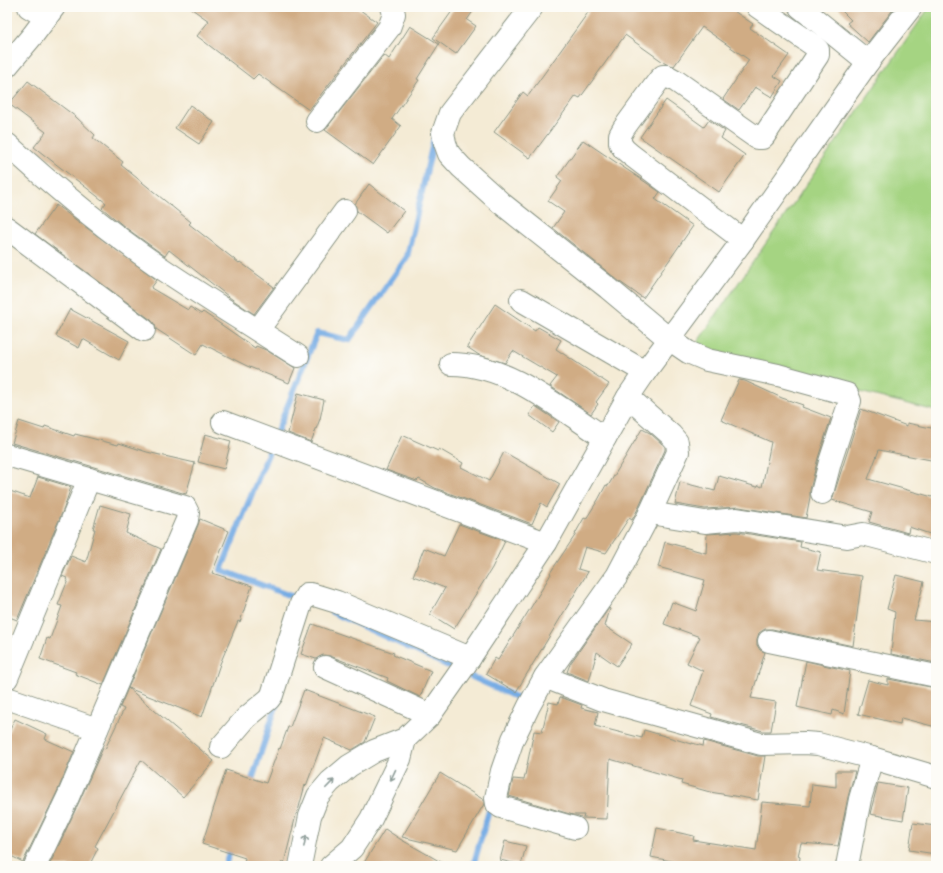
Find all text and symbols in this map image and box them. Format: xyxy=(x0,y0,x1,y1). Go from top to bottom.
one-way arrow xyxy=(389,769,396,781)
one-way arrow xyxy=(325,779,335,789)
one-way arrow xyxy=(301,835,309,848)

